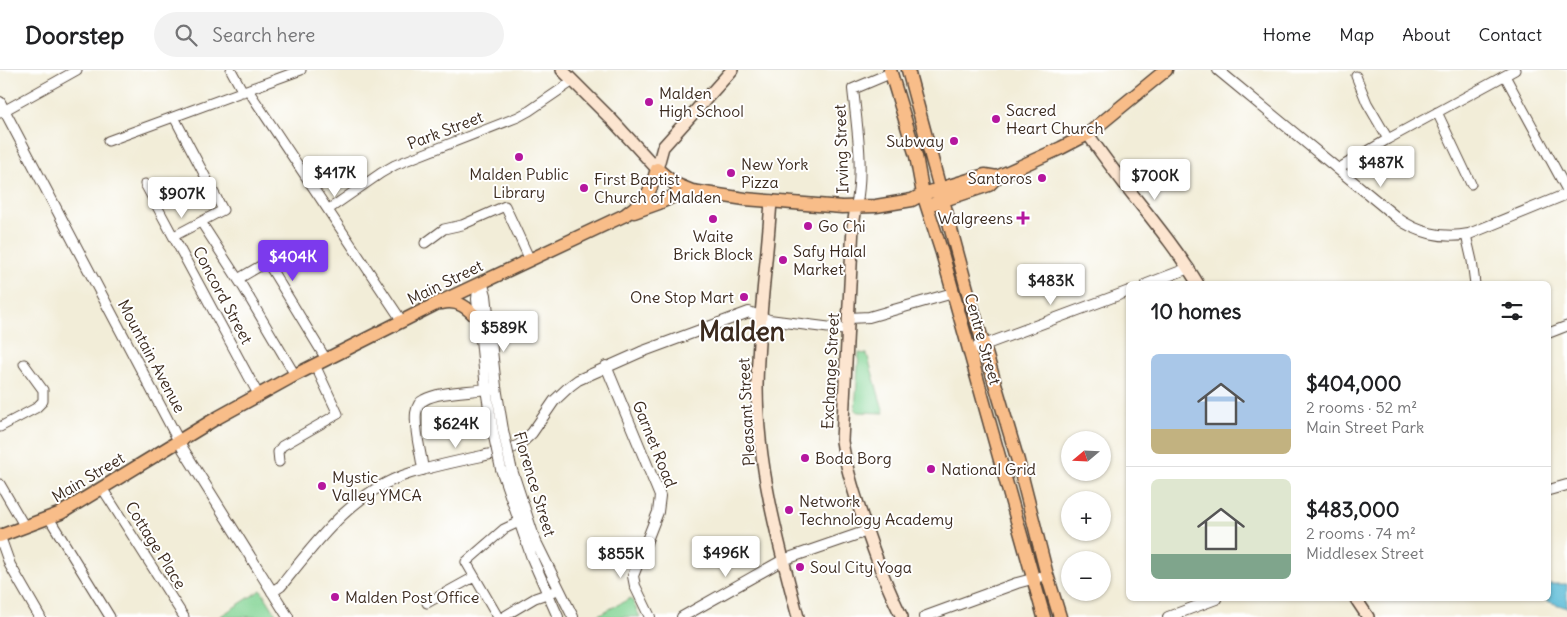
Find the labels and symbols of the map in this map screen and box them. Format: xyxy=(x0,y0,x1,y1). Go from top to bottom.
place label: Malden High School xyxy=(659,83,744,121)
marker: Malden High School xyxy=(643,96,655,108)
place label: Sacred Heart Church xyxy=(1006,100,1104,138)
street label: Irving Street xyxy=(829,103,853,194)
street label: Park Street xyxy=(404,106,486,154)
marker: Sacred Heart Church xyxy=(990,113,1002,125)
place label: Subway xyxy=(886,131,944,151)
marker: Subway xyxy=(948,135,960,147)
pin: $487K xyxy=(1346,146,1416,188)
marker: Malden Public Library xyxy=(513,151,525,163)
place label: New York Pizza xyxy=(741,154,808,192)
pin: $417K xyxy=(300,156,370,198)
pin: $700K xyxy=(1120,158,1190,201)
place label: Malden Public Library xyxy=(469,164,569,202)
marker: New York Pizza xyxy=(725,167,737,179)
place label: Santoros xyxy=(968,168,1032,188)
place label: First Baptist Church of Malden xyxy=(594,169,721,207)
marker: Santoros xyxy=(1036,172,1048,184)
pin: $907K xyxy=(147,176,217,219)
marker: First Baptist Church of Malden xyxy=(578,182,590,194)
place label: Walgreens xyxy=(937,208,1013,228)
marker: Walgreens xyxy=(1017,212,1029,224)
marker: Waite Brick Block xyxy=(707,213,719,225)
place label: Go Chi xyxy=(818,216,866,236)
marker: Go Chi xyxy=(802,220,814,232)
place label: Waite Brick Block xyxy=(673,226,753,264)
pin: $404K xyxy=(258,240,328,282)
place label: Safy Halal Market xyxy=(793,241,866,279)
street label: Concord Street xyxy=(189,243,257,348)
marker: Safy Halal Market xyxy=(777,254,789,266)
street label: Main Street xyxy=(404,255,486,309)
pin: $483K xyxy=(1016,264,1086,306)
place label: One Stop Mart xyxy=(630,287,735,307)
marker: One Stop Mart xyxy=(738,291,750,303)
street label: Centre Street xyxy=(960,291,1006,388)
street label: Mountain Avenue xyxy=(114,296,190,416)
pin: $589K xyxy=(469,310,539,353)
street label: Exchange Street xyxy=(817,312,843,430)
district label: Malden xyxy=(699,315,785,348)
street label: Pleasant Street xyxy=(733,357,759,467)
street label: Garnet Road xyxy=(629,398,681,490)
pin: $624K xyxy=(421,406,491,449)
street label: Florence Street xyxy=(510,429,561,539)
north arrow xyxy=(1061,431,1111,481)
street label: Main Street xyxy=(48,447,129,507)
place label: Boda Borg xyxy=(815,448,892,468)
marker: Boda Borg xyxy=(799,452,811,464)
place label: National Grid xyxy=(941,459,1036,479)
marker: National Grid xyxy=(925,463,937,475)
place label: Mystic Valley YMCA xyxy=(332,467,422,505)
marker: Mystic Valley YMCA xyxy=(316,480,328,492)
place label: Network Technology Academy xyxy=(799,491,953,529)
street label: Cottage Place xyxy=(121,498,191,592)
marker: Network Technology Academy xyxy=(783,504,795,516)
pin: $855K xyxy=(586,536,656,579)
pin: $496K xyxy=(691,536,761,578)
place label: Soul City Yoga xyxy=(810,557,912,577)
marker: Soul City Yoga xyxy=(794,561,806,573)
place label: Malden Post Office xyxy=(345,587,479,607)
marker: Malden Post Office xyxy=(329,591,341,603)

